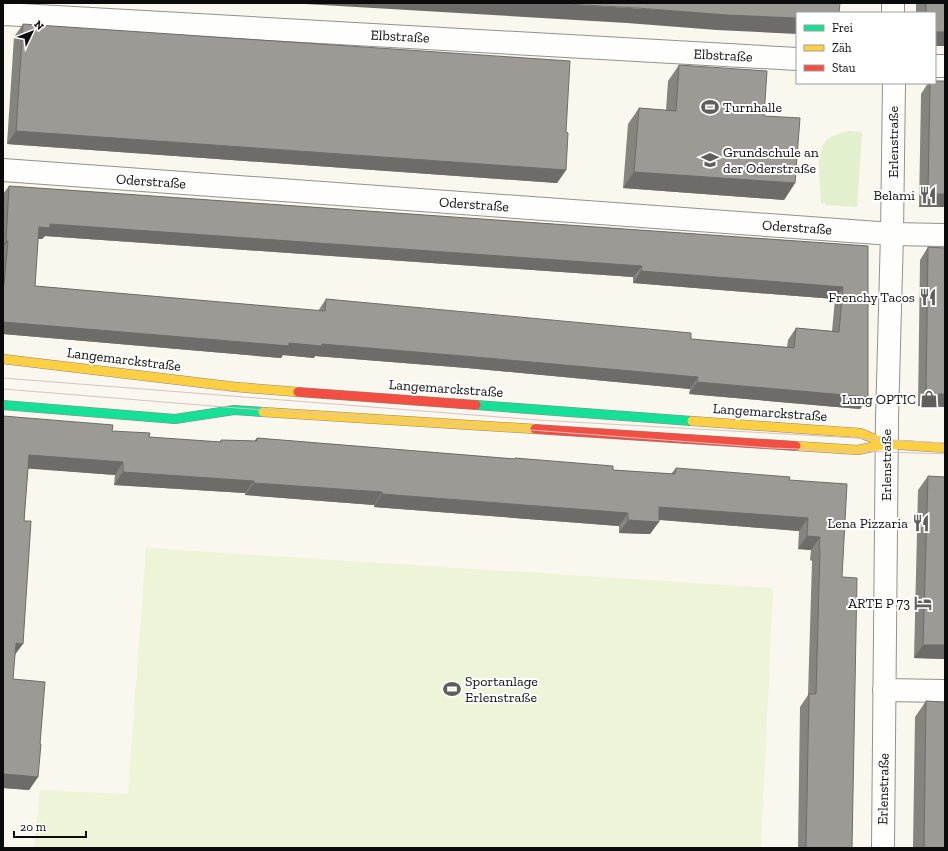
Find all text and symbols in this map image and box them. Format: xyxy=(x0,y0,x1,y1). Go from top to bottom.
north arrow xyxy=(12,12,52,52)
legend xyxy=(796,12,936,84)
text: N xyxy=(31,18,47,33)
text: Frei xyxy=(832,21,853,35)
street label: Elbstraße xyxy=(370,26,430,47)
text: Zäh xyxy=(832,41,852,55)
street label: Elbstraße xyxy=(693,45,753,66)
text: Stau xyxy=(832,61,856,75)
sports icon: Turnhalle xyxy=(700,97,720,117)
place label: Turnhalle xyxy=(723,99,782,116)
street label: Erlenstraße xyxy=(885,106,902,178)
place label: Grundschule an der Oderstraße xyxy=(723,144,819,177)
school or university icon: Grundschule an der Oderstraße xyxy=(700,150,720,170)
street label: Oderstraße xyxy=(115,171,187,192)
restaurant icon: Belami xyxy=(918,185,938,205)
place label: Belami xyxy=(873,187,915,204)
street label: Oderstraße xyxy=(438,194,510,215)
street label: Oderstraße xyxy=(761,217,833,238)
restaurant icon: Frenchy Tacos xyxy=(918,287,938,307)
place label: Frenchy Tacos xyxy=(828,289,915,306)
street label: Langemarckstraße xyxy=(66,344,182,375)
street label: Langemarckstraße xyxy=(388,376,504,401)
shop icon: Lung OPTIC xyxy=(919,389,939,409)
place label: Lung OPTIC xyxy=(842,391,916,408)
street label: Langemarckstraße xyxy=(712,400,828,425)
street label: Erlenstraße xyxy=(878,429,895,501)
restaurant icon: Lena Pizzaria xyxy=(911,513,931,533)
place label: Lena Pizzaria xyxy=(828,515,908,532)
hotel icon: ARTE P 73 xyxy=(913,593,933,613)
place label: ARTE P 73 xyxy=(848,595,910,612)
place label: Sportanlage Erlenstraße xyxy=(465,673,538,706)
sports icon: Sportanlage Erlenstraße xyxy=(442,679,462,699)
street label: Erlenstraße xyxy=(874,752,893,825)
scale bar xyxy=(14,813,86,839)
text: 20 m xyxy=(20,820,47,834)

